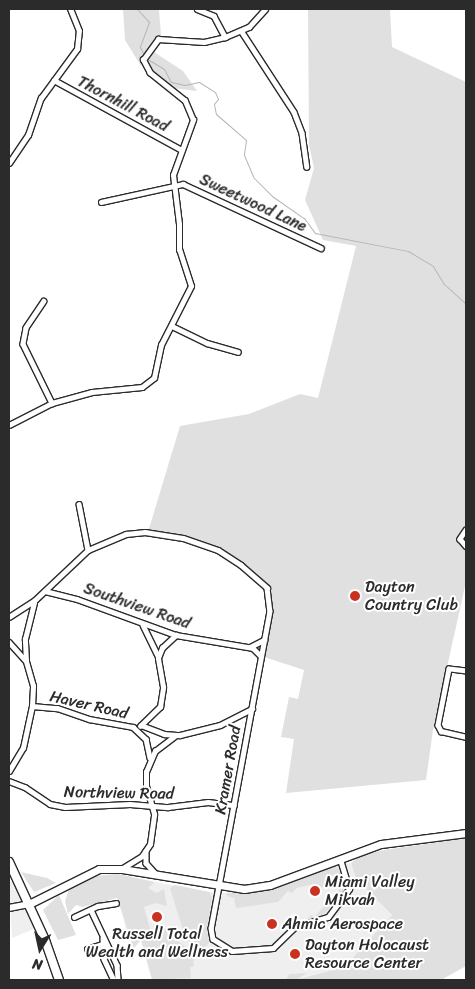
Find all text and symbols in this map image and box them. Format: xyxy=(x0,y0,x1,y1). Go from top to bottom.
street label: Thornhill Road xyxy=(74,72,172,136)
street label: Sweetwood Lane xyxy=(196,170,310,236)
place label: Dayton Country Club xyxy=(365,577,458,615)
street label: Southview Road xyxy=(81,579,193,633)
marker: Dayton Country Club xyxy=(349,590,361,602)
street label: Haver Road xyxy=(48,687,130,723)
street label: Kramer Road xyxy=(211,724,245,816)
street label: Northview Road xyxy=(64,782,174,804)
place label: Miami Valley Mikvah xyxy=(325,872,413,910)
marker: Miami Valley Mikvah xyxy=(309,885,321,897)
marker: Russell Total Wealth and Wellness xyxy=(151,911,163,923)
place label: Ahmic Aerospace xyxy=(282,914,403,934)
marker: Ahmic Aerospace xyxy=(266,918,278,930)
north arrow xyxy=(15,924,65,974)
place label: Russell Total Wealth and Wellness xyxy=(85,924,229,962)
place label: Dayton Holocaust Resource Center xyxy=(305,935,429,973)
marker: Dayton Holocaust Resource Center xyxy=(289,948,301,960)
text: N xyxy=(30,951,44,977)

